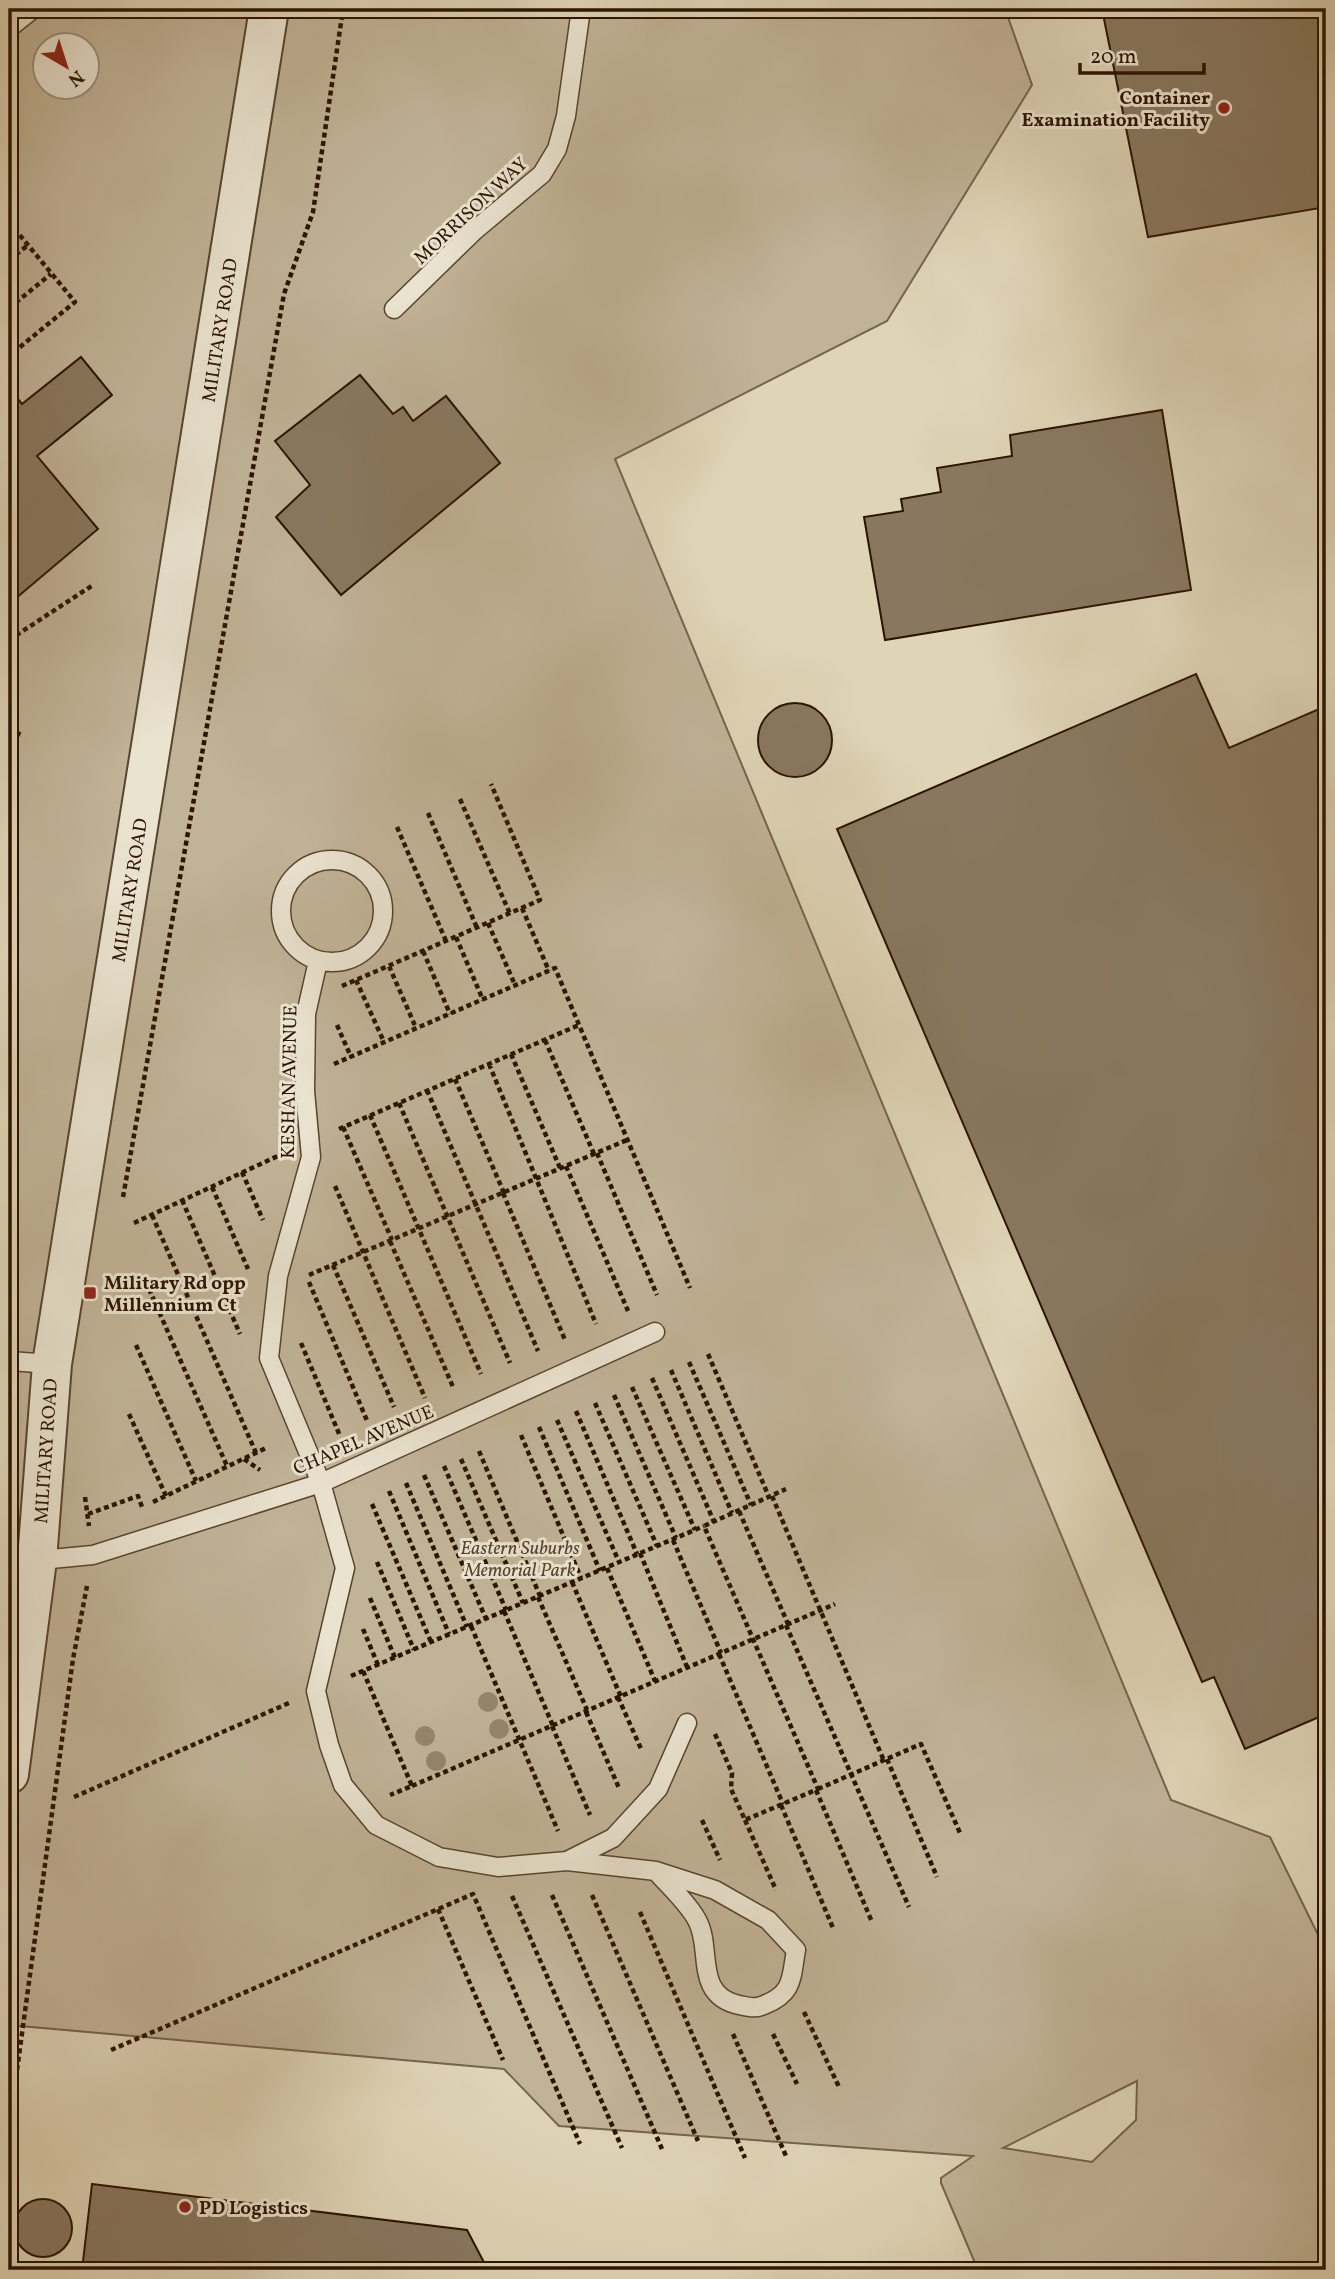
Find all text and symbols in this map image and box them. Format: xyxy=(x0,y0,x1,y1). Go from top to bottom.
north arrow xyxy=(32,32,102,102)
scale bar xyxy=(1080,32,1204,76)
text: 20 m xyxy=(1090,43,1136,72)
text: N xyxy=(62,63,89,92)
place label: Container Examination Facility xyxy=(1022,86,1210,134)
marker: Container Examination Facility xyxy=(1216,100,1232,116)
street label: MORRISON WAY xyxy=(409,152,534,271)
street label: MILITARY ROAD xyxy=(197,256,245,404)
street label: MILITARY ROAD xyxy=(107,816,155,964)
street label: KESHAN AVENUE xyxy=(276,1005,304,1159)
place label: Military Rd opp Millennium Ct xyxy=(104,1271,246,1319)
marker: Military Rd opp Millennium Ct xyxy=(82,1285,98,1301)
street label: MILITARY ROAD xyxy=(29,1378,65,1525)
street label: CHAPEL AVENUE xyxy=(290,1400,438,1482)
park label: Eastern Suburbs Memorial Park xyxy=(460,1536,580,1584)
place label: PD Logistics xyxy=(199,2196,308,2222)
marker: PD Logistics xyxy=(177,2199,193,2215)

